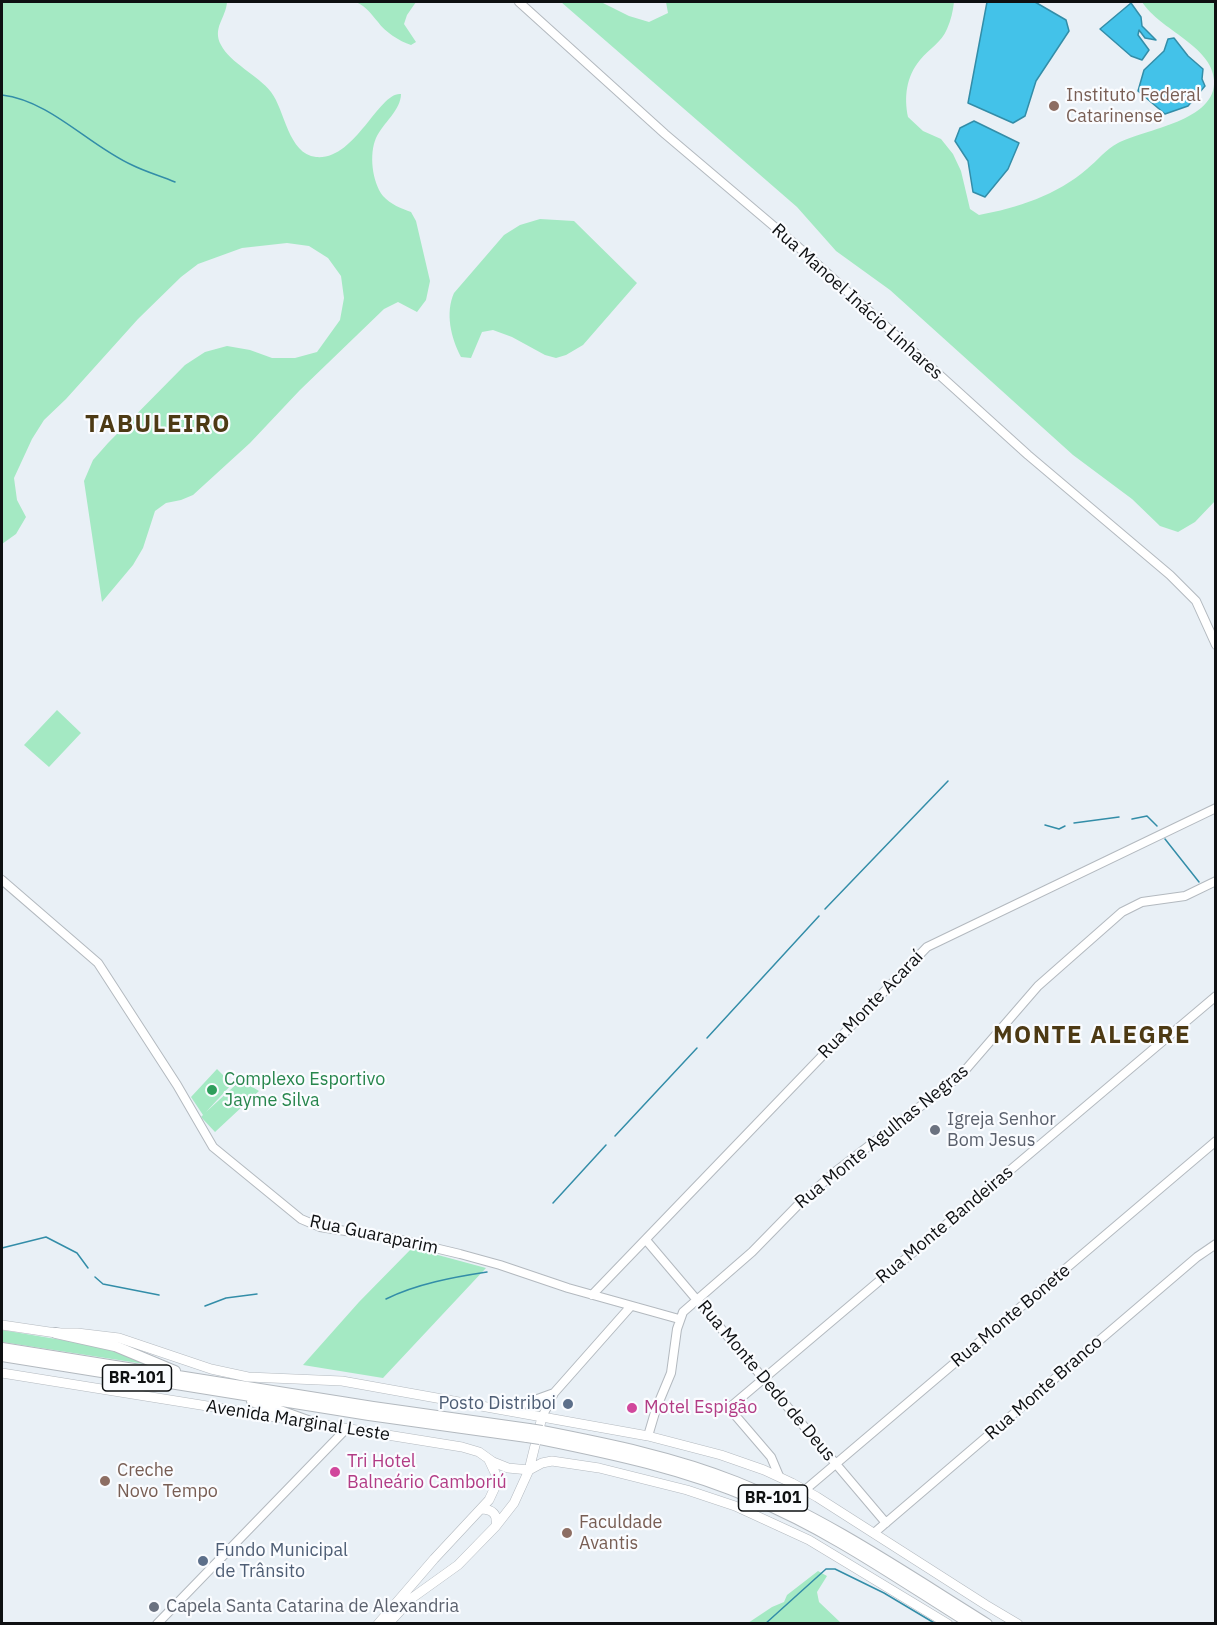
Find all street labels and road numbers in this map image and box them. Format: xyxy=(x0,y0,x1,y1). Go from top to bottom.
street label: Rua Manoel Inácio Linhares xyxy=(767,219,947,385)
street label: Rua Monte Acaraí xyxy=(814,947,928,1063)
street label: Rua Monte Agulhas Negras xyxy=(791,1060,973,1214)
street label: Rua Monte Bandeiras xyxy=(872,1161,1018,1289)
street label: Rua Guaraparim xyxy=(308,1211,440,1259)
street label: Rua Monte Bonete xyxy=(947,1260,1075,1372)
street label: Rua Monte Dedo de Deus xyxy=(692,1296,840,1466)
street label: Rua Monte Branco xyxy=(981,1331,1107,1445)
road number: BR-101 xyxy=(102,1365,172,1391)
street label: Avenida Marginal Leste xyxy=(205,1396,391,1446)
road number: BR-101 xyxy=(738,1485,808,1511)

